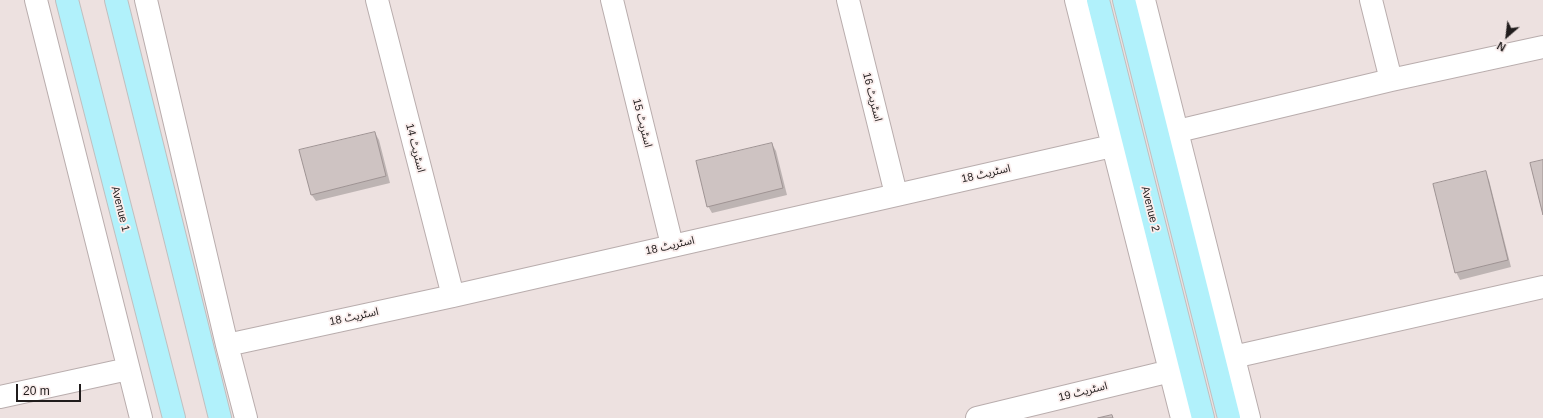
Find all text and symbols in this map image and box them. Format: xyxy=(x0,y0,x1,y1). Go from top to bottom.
north arrow xyxy=(1487,16,1527,56)
text: N xyxy=(1495,39,1508,54)
street label: اسٹریٹ 16 xyxy=(860,71,884,123)
street label: اسٹریٹ 15 xyxy=(630,97,654,149)
street label: اسٹریٹ 14 xyxy=(403,122,427,174)
street label: اسٹریٹ 18 xyxy=(960,162,1012,186)
street label: Avenue 1 xyxy=(108,185,132,233)
street label: Avenue 2 xyxy=(1138,185,1162,233)
street label: اسٹریٹ 18 xyxy=(644,234,696,258)
street label: اسٹریٹ 18 xyxy=(328,305,380,329)
scale bar xyxy=(18,376,83,402)
street label: اسٹریٹ 19 xyxy=(1057,380,1109,404)
text: 20 m xyxy=(23,384,50,398)

